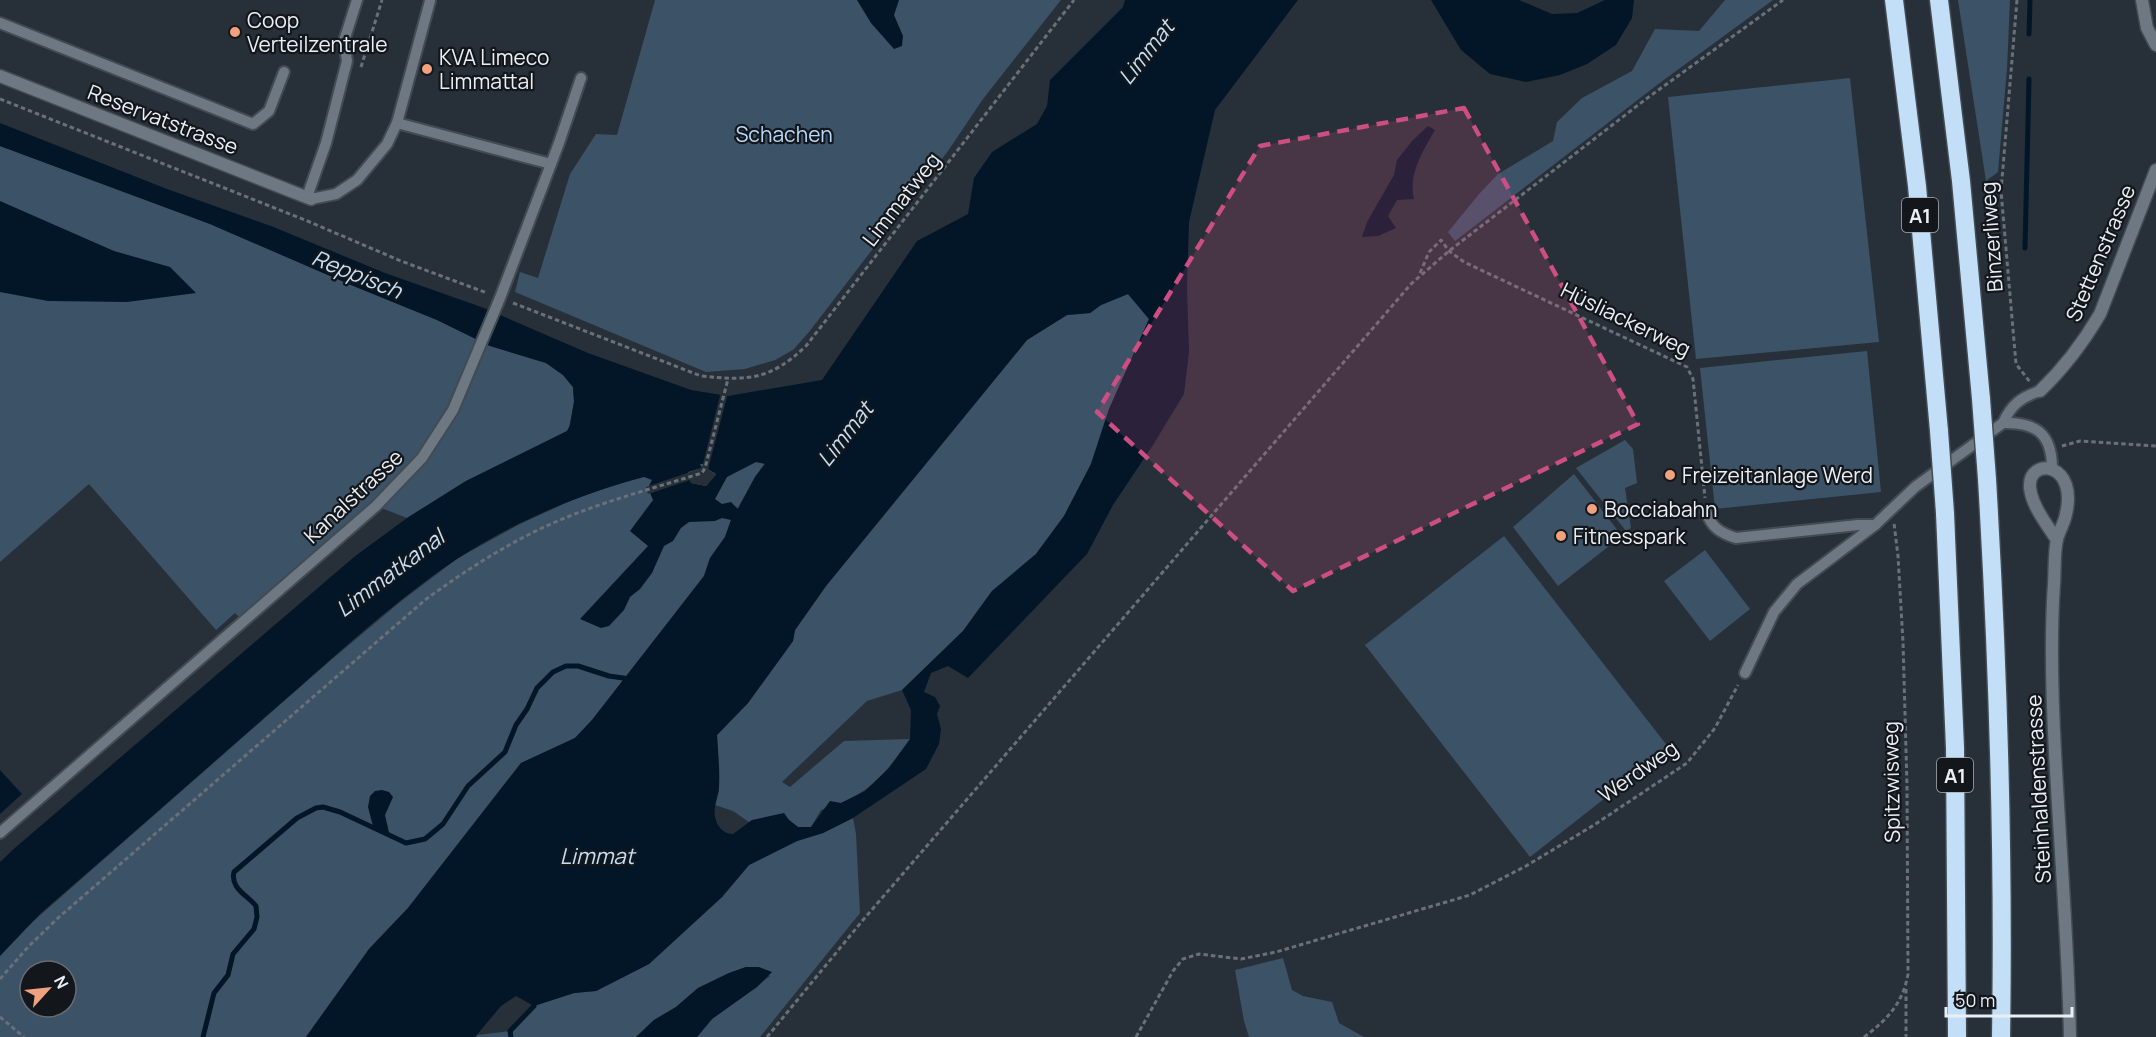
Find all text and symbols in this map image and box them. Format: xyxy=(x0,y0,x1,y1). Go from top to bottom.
place label: Coop Verteilzentrale xyxy=(247,6,387,58)
water label: Limmat xyxy=(1111,12,1182,91)
marker: Coop Verteilzentrale xyxy=(228,25,242,39)
place label: KVA Limeco Limmattal xyxy=(439,43,550,95)
marker: KVA Limeco Limmattal xyxy=(420,62,434,76)
street label: Reservatstrasse xyxy=(84,77,242,161)
park label: Schachen xyxy=(735,120,833,148)
street label: Limmatweg xyxy=(856,146,946,252)
street label: Stettenstrasse xyxy=(2059,180,2141,326)
street label: Binzerliweg xyxy=(1973,181,2009,293)
road number: A1 xyxy=(1902,198,1938,232)
water label: Reppisch xyxy=(308,242,407,306)
street label: Hüsliackerweg xyxy=(1556,275,1696,363)
water label: Limmat xyxy=(810,394,881,473)
street label: Kanalstrasse xyxy=(297,443,409,549)
place label: Freizeitanlage Werd xyxy=(1682,461,1873,489)
marker: Freizeitanlage Werd xyxy=(1663,468,1677,482)
place label: Bocciabahn xyxy=(1604,495,1718,523)
marker: Bocciabahn xyxy=(1585,502,1599,516)
water label: Limmatkanal xyxy=(330,521,453,624)
place label: Fitnesspark xyxy=(1573,522,1686,550)
marker: Fitnesspark xyxy=(1554,529,1568,543)
street label: Steinhaldenstrasse xyxy=(2019,694,2057,884)
street label: Spitzwisweg xyxy=(1876,721,1906,843)
street label: Werdweg xyxy=(1593,733,1683,809)
road number: A1 xyxy=(1937,758,1973,792)
water label: Limmat xyxy=(560,841,637,871)
north arrow xyxy=(18,959,78,1019)
text: N xyxy=(49,972,74,992)
scale bar xyxy=(1946,980,2072,1018)
text: 50 m xyxy=(1955,988,1995,1012)

